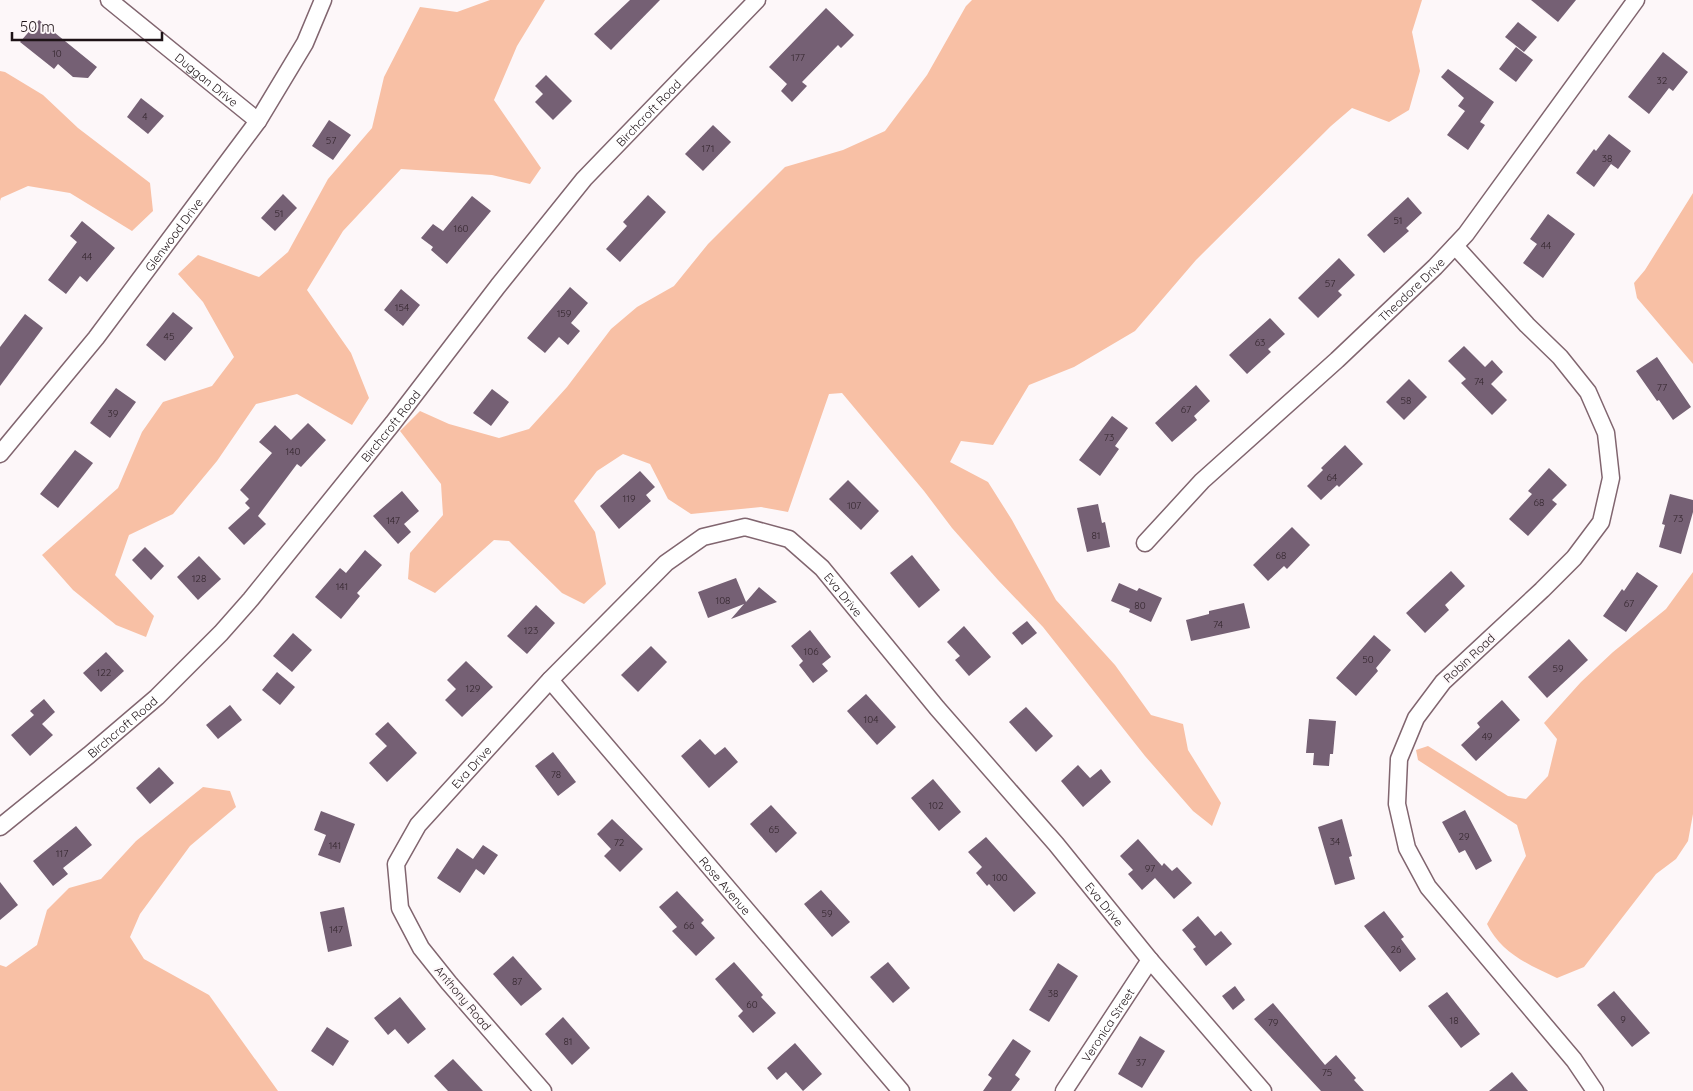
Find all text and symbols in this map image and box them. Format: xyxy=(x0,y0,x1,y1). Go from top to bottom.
scale bar xyxy=(12,10,162,42)
text: 50 m xyxy=(20,17,55,36)
house number: 10 xyxy=(52,47,62,60)
street label: Duggan Drive xyxy=(172,49,241,110)
house number: 177 xyxy=(791,51,805,64)
house number: 32 xyxy=(1657,74,1668,87)
street label: Birchcroft Road xyxy=(612,76,684,149)
house number: 4 xyxy=(142,110,148,123)
house number: 57 xyxy=(326,134,336,147)
house number: 171 xyxy=(701,142,715,155)
house number: 38 xyxy=(1602,152,1612,165)
street label: Glenwood Drive xyxy=(141,194,206,274)
house number: 51 xyxy=(274,207,284,220)
house number: 51 xyxy=(1393,214,1403,227)
house number: 160 xyxy=(453,222,469,235)
house number: 44 xyxy=(1541,239,1551,252)
house number: 44 xyxy=(82,250,92,263)
street label: Theodore Drive xyxy=(1375,254,1448,324)
house number: 57 xyxy=(1325,277,1335,290)
house number: 154 xyxy=(395,301,409,314)
house number: 159 xyxy=(557,307,572,320)
house number: 45 xyxy=(164,330,174,343)
house number: 63 xyxy=(1255,336,1265,349)
house number: 74 xyxy=(1474,375,1484,388)
house number: 77 xyxy=(1657,381,1667,394)
street label: Birchcroft Road xyxy=(357,387,423,465)
house number: 58 xyxy=(1401,394,1411,407)
house number: 67 xyxy=(1181,403,1191,416)
house number: 39 xyxy=(108,407,119,420)
house number: 73 xyxy=(1104,431,1114,444)
house number: 140 xyxy=(286,445,300,458)
house number: 64 xyxy=(1327,471,1337,484)
house number: 119 xyxy=(623,492,636,505)
house number: 68 xyxy=(1534,496,1544,509)
house number: 107 xyxy=(847,499,861,512)
house number: 73 xyxy=(1673,512,1683,525)
house number: 147 xyxy=(386,514,400,527)
house number: 81 xyxy=(1091,529,1101,542)
house number: 68 xyxy=(1276,549,1286,562)
street label: Eva Drive xyxy=(821,569,866,620)
house number: 128 xyxy=(192,572,206,585)
house number: 141 xyxy=(336,580,348,593)
house number: 108 xyxy=(715,594,731,607)
house number: 67 xyxy=(1624,597,1634,610)
house number: 80 xyxy=(1134,599,1146,612)
house number: 74 xyxy=(1213,618,1223,631)
house number: 123 xyxy=(524,624,538,637)
street label: Robin Road xyxy=(1440,630,1498,686)
house number: 106 xyxy=(803,645,819,658)
house number: 50 xyxy=(1362,653,1374,666)
house number: 59 xyxy=(1552,662,1564,675)
house number: 122 xyxy=(97,666,112,679)
house number: 129 xyxy=(466,682,481,695)
street label: Birchcroft Road xyxy=(84,693,160,761)
house number: 104 xyxy=(864,713,878,726)
house number: 49 xyxy=(1482,730,1493,743)
street label: Eva Drive xyxy=(448,742,494,791)
house number: 78 xyxy=(551,768,561,781)
house number: 102 xyxy=(928,799,944,812)
house number: 65 xyxy=(769,823,779,836)
house number: 29 xyxy=(1458,830,1470,843)
house number: 34 xyxy=(1330,835,1340,848)
house number: 72 xyxy=(614,836,625,849)
house number: 141 xyxy=(329,839,341,852)
house number: 117 xyxy=(56,847,68,860)
street label: Rose Avenue xyxy=(696,853,755,918)
house number: 97 xyxy=(1145,862,1155,875)
house number: 100 xyxy=(992,871,1008,884)
street label: Eva Drive xyxy=(1082,879,1127,929)
house number: 59 xyxy=(821,907,833,920)
house number: 66 xyxy=(684,919,695,932)
house number: 147 xyxy=(329,923,343,936)
house number: 26 xyxy=(1391,943,1402,956)
street label: Anthony Road xyxy=(432,963,494,1033)
house number: 87 xyxy=(512,975,522,988)
street label: Veronica Street xyxy=(1078,985,1137,1065)
house number: 38 xyxy=(1048,987,1058,1000)
house number: 60 xyxy=(746,998,758,1011)
house number: 9 xyxy=(1620,1013,1626,1026)
house number: 18 xyxy=(1449,1014,1459,1027)
house number: 79 xyxy=(1268,1016,1279,1029)
house number: 81 xyxy=(563,1035,573,1048)
house number: 37 xyxy=(1136,1056,1146,1069)
house number: 75 xyxy=(1322,1066,1332,1079)

